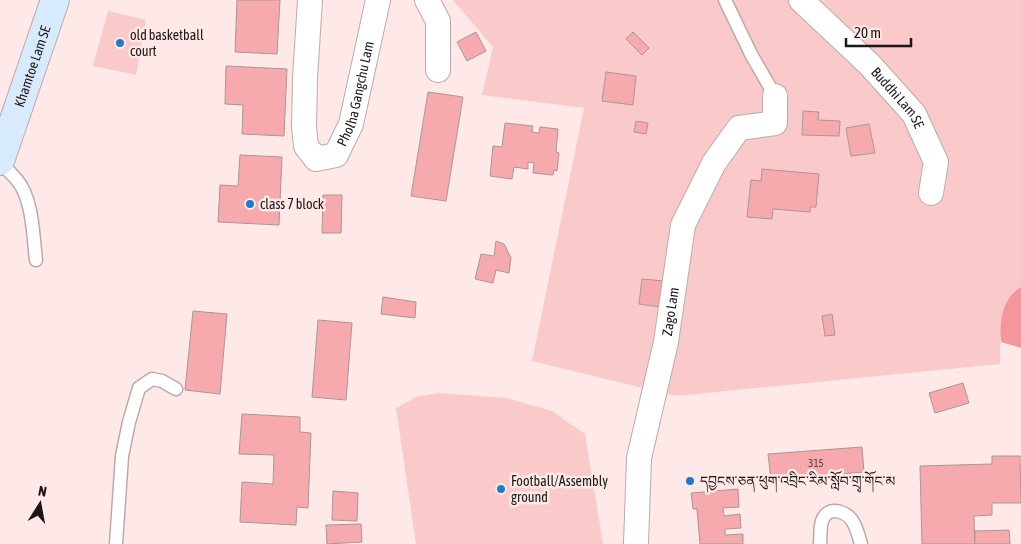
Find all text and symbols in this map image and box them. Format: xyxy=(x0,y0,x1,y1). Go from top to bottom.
scale bar xyxy=(846,15,911,47)
street label: Khamtoe Lam SE xyxy=(11,24,54,109)
text: 20 m xyxy=(854,24,881,41)
place label: old basketball court xyxy=(130,27,204,59)
marker: old basketball court xyxy=(114,37,126,49)
street label: Pholha Gangchu Lam xyxy=(333,40,377,149)
street label: Buddhi Lam SE xyxy=(868,64,927,131)
place label: class 7 block xyxy=(260,196,324,212)
marker: class 7 block xyxy=(244,198,256,210)
street label: Zago Lam xyxy=(659,286,682,337)
house number: 315 xyxy=(808,457,824,469)
place label: དབྱངས་ཅན་ཕུག་འབྲིང་རིམ་སློབ་གྲྭ་གོང་མ xyxy=(700,470,895,493)
place label: Football/Assembly ground xyxy=(511,473,608,505)
marker: དབྱངས་ཅན་ཕུག་འབྲིང་རིམ་སློབ་གྲྭ་གོང་མ xyxy=(684,475,696,487)
north arrow xyxy=(15,479,65,529)
text: N xyxy=(37,483,48,500)
marker: Football/Assembly ground xyxy=(495,483,507,495)

